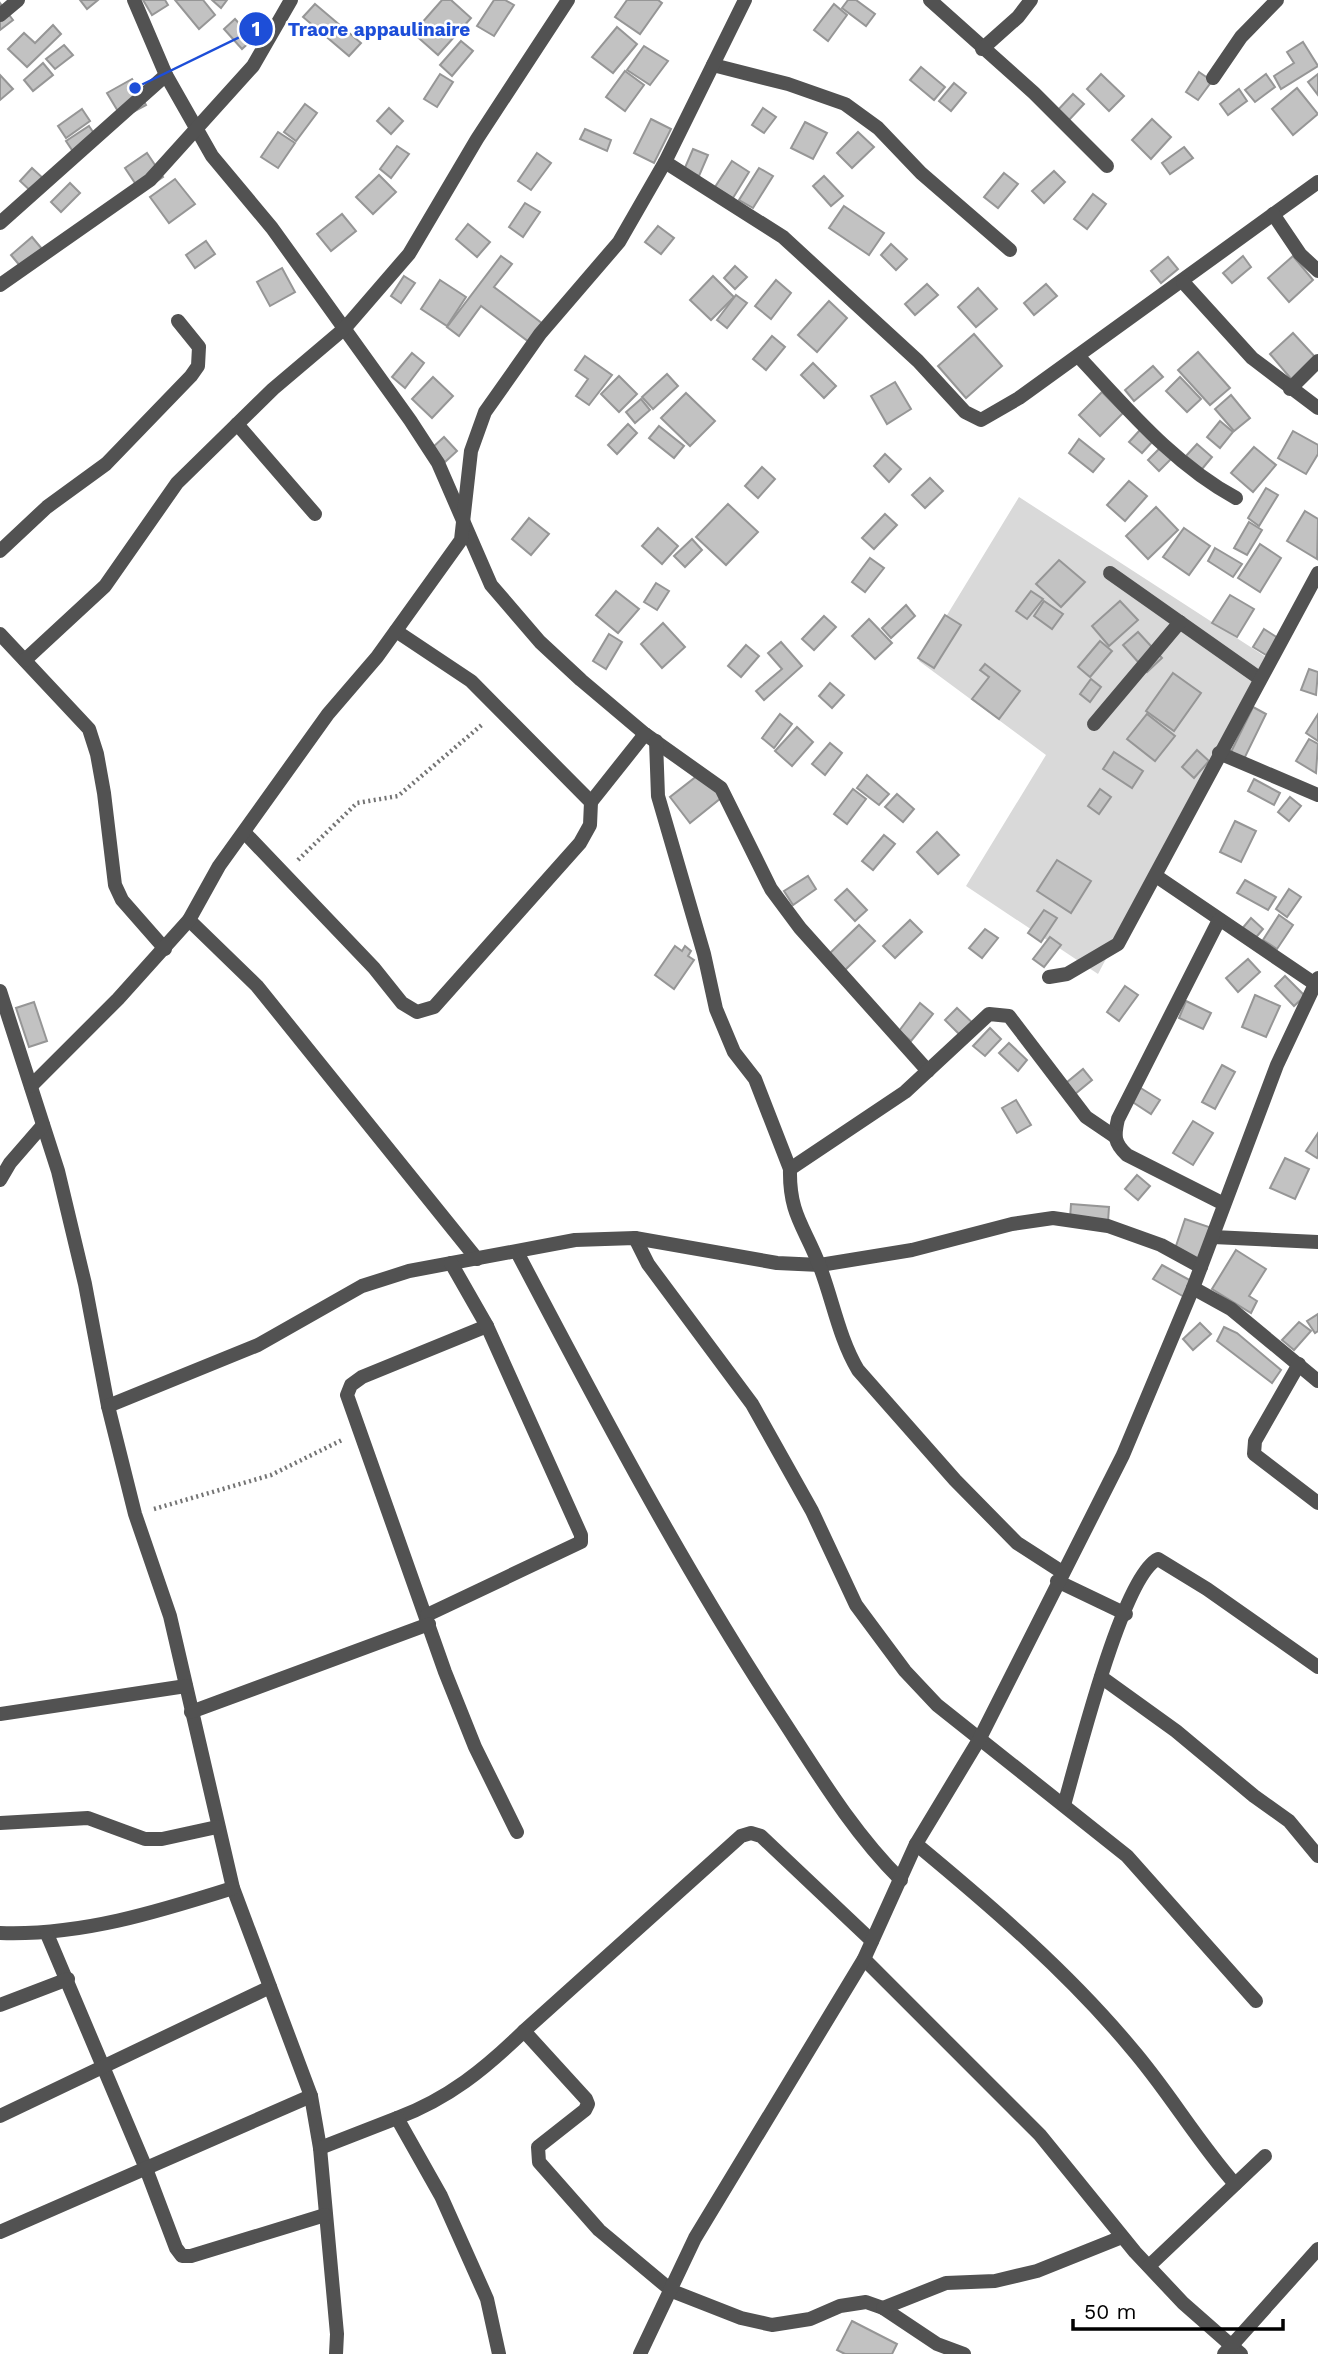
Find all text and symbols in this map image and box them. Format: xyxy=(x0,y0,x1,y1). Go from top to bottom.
callout: Traore appaulinaire xyxy=(238,9,484,49)
text: 1 xyxy=(251,16,261,41)
text: Traore appaulinaire xyxy=(288,18,470,41)
scale bar xyxy=(1073,2288,1283,2332)
text: 50 m xyxy=(1084,2299,1136,2324)

